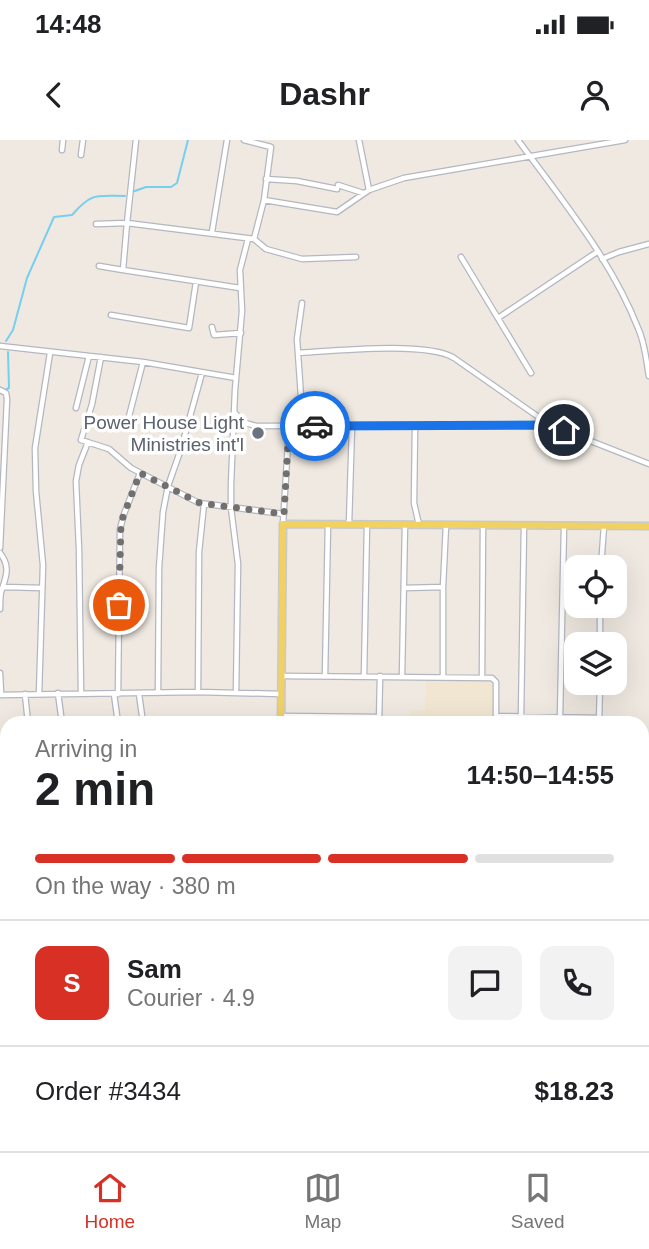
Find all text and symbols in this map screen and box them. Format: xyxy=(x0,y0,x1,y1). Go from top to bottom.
text: 14:48 xyxy=(35,9,102,39)
icon: back xyxy=(35,76,73,114)
text: Dashr xyxy=(279,76,370,112)
icon: person xyxy=(576,76,614,114)
courier xyxy=(280,391,350,461)
pin xyxy=(534,400,594,460)
icon: car xyxy=(296,407,334,445)
icon: home xyxy=(545,411,583,449)
place label: Power House Light Ministries int'l xyxy=(83,412,245,455)
marker: Power House Light Ministries int'l xyxy=(250,425,266,441)
map controls xyxy=(564,555,627,695)
button: locate xyxy=(564,555,627,618)
pin xyxy=(89,575,149,635)
icon: bag xyxy=(100,586,138,624)
button: layers xyxy=(564,632,627,695)
text: Arriving in xyxy=(35,736,137,762)
text: 14:50–14:55 xyxy=(467,760,614,790)
text: 2 min xyxy=(35,763,155,815)
text: On the way · 380 m xyxy=(35,873,236,899)
button: chat xyxy=(448,946,522,1020)
button: phone xyxy=(540,946,614,1020)
text: Sam xyxy=(127,954,182,984)
text: S xyxy=(63,968,81,998)
text: Courier · 4.9 xyxy=(127,985,255,1011)
text: Order #3434 xyxy=(35,1076,181,1106)
text: $18.23 xyxy=(534,1076,614,1106)
tab: Home xyxy=(84,1169,135,1233)
tab: Map xyxy=(304,1169,342,1233)
tab: Saved xyxy=(511,1169,565,1233)

